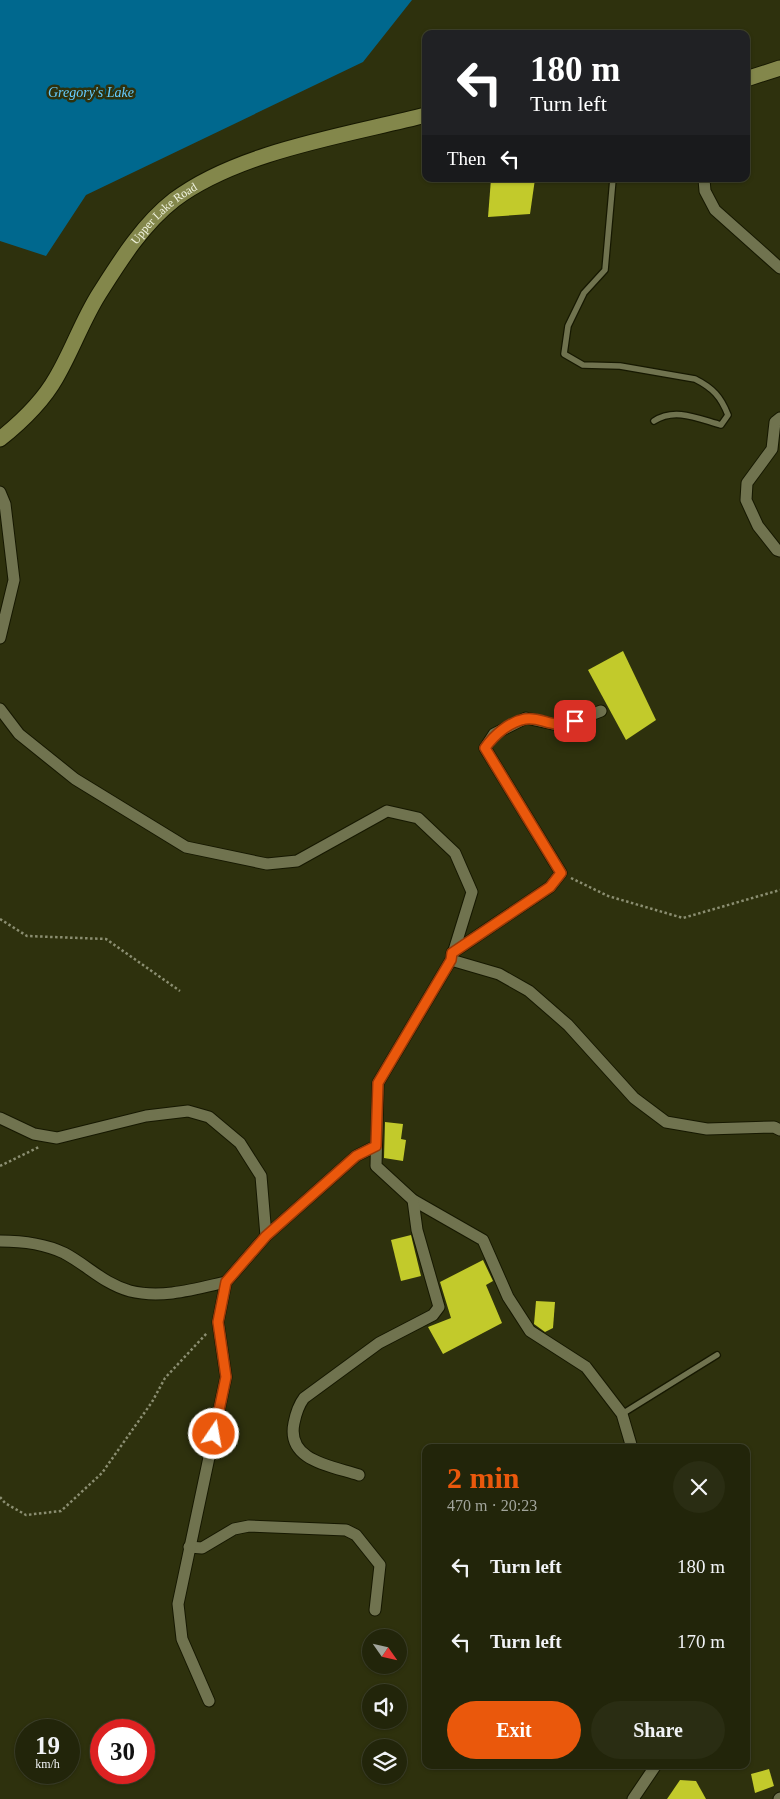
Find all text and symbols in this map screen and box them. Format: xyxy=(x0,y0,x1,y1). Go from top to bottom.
icon: left xyxy=(447,50,512,115)
text: 180 m xyxy=(530,50,620,89)
water label: Gregory's Lake xyxy=(48,85,134,100)
text: Turn left xyxy=(530,91,607,116)
icon: left xyxy=(496,145,524,173)
text: Then xyxy=(447,148,486,169)
street label: Upper Lake Road xyxy=(128,180,199,247)
pin xyxy=(554,700,596,742)
icon: arrive xyxy=(561,707,589,735)
position arrow xyxy=(187,1407,239,1459)
text: 2 min xyxy=(447,1461,520,1494)
button: close xyxy=(673,1461,725,1513)
text: 470 m · 20:23 xyxy=(447,1497,537,1514)
icon: left xyxy=(447,1553,475,1581)
text: Turn left xyxy=(490,1556,562,1577)
text: 180 m xyxy=(677,1556,725,1577)
icon: left xyxy=(447,1628,475,1656)
north arrow xyxy=(362,1629,408,1674)
map controls xyxy=(362,1629,407,1784)
text: Turn left xyxy=(490,1631,562,1652)
text: 170 m xyxy=(677,1631,725,1652)
button: sound xyxy=(362,1684,407,1729)
button: Exit xyxy=(447,1701,581,1759)
button: Share xyxy=(591,1701,725,1759)
speed limit sign: 30 xyxy=(90,1719,155,1784)
text: 19 xyxy=(35,1732,60,1759)
button: layers xyxy=(362,1739,407,1784)
text: km/h xyxy=(35,1757,60,1771)

